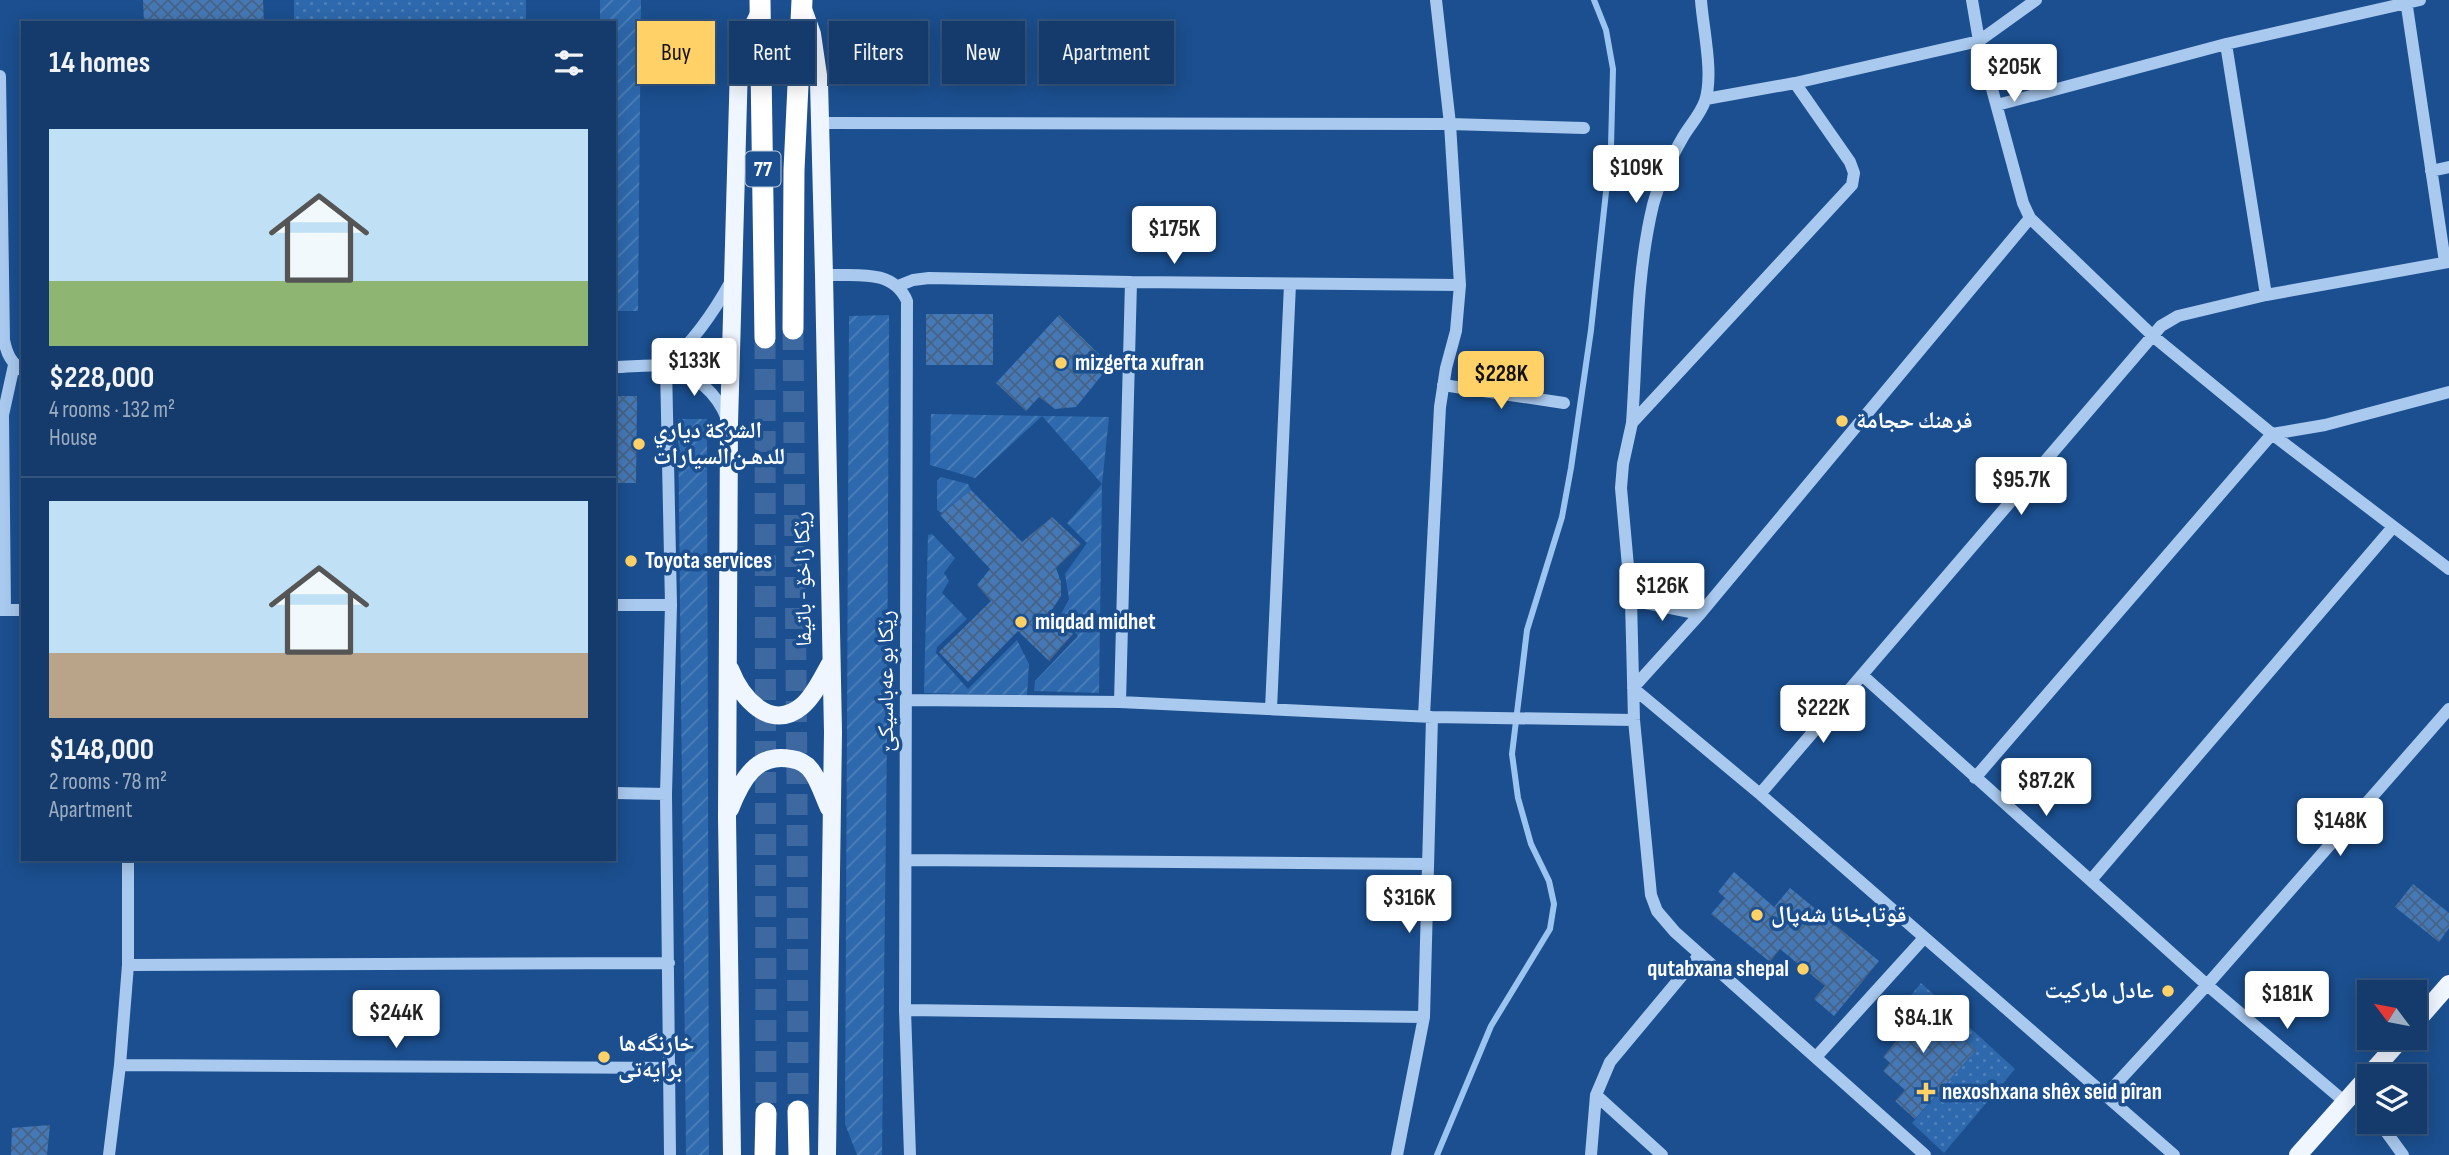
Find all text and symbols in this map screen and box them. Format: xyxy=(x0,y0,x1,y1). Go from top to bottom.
chip: Buy xyxy=(637,21,715,84)
chip: Rent xyxy=(729,21,815,84)
chip: Filters xyxy=(829,21,928,84)
chip: New xyxy=(942,21,1025,84)
chip: Apartment xyxy=(1039,21,1174,84)
icon: filters xyxy=(550,44,588,82)
pin: $205K xyxy=(1965,44,2063,104)
text: 14 homes xyxy=(49,45,150,81)
text: $205K xyxy=(1987,53,2041,81)
pin: $109K xyxy=(1587,146,1685,205)
road number: 77 xyxy=(746,152,780,186)
text: $109K xyxy=(1609,154,1663,182)
icon: home xyxy=(256,175,382,301)
pin: $175K xyxy=(1125,206,1223,266)
text: $175K xyxy=(1148,215,1200,243)
pin: $133K xyxy=(645,338,743,398)
text: $133K xyxy=(668,347,720,375)
place label: mizgefta xufran xyxy=(1075,349,1204,377)
pin: $228K xyxy=(1452,352,1550,411)
marker: mizgefta xufran xyxy=(1053,355,1069,371)
text: $228,000 xyxy=(49,360,154,396)
text: $228K xyxy=(1474,360,1528,388)
text: 4 rooms · 132 m² xyxy=(49,396,175,424)
place label: فرهنك حجامة xyxy=(1856,407,1972,435)
marker: فرهنك حجامة xyxy=(1834,413,1850,429)
place label: الشركة دياري للدهـن السيارات xyxy=(653,417,785,471)
text: House xyxy=(49,424,97,452)
marker: الشركة دياري للدهـن السيارات xyxy=(631,436,647,452)
pin: $95.7K xyxy=(1964,458,2078,517)
text: $95.7K xyxy=(1992,466,2050,494)
street label: رێکا زاخۆ - باتیفا xyxy=(788,511,818,647)
icon: home xyxy=(256,547,382,673)
place label: Toyota services xyxy=(645,547,772,575)
marker: Toyota services xyxy=(623,553,639,569)
pin: $126K xyxy=(1613,564,1711,623)
text: $126K xyxy=(1635,572,1689,600)
place label: miqdad midhet xyxy=(1035,608,1156,636)
street label: رێكا بو عه‌باسيكێ xyxy=(872,610,900,752)
marker: miqdad midhet xyxy=(1013,614,1029,630)
pin: $222K xyxy=(1774,686,1872,745)
text: $222K xyxy=(1796,694,1850,722)
text: $148,000 xyxy=(49,732,154,768)
pin: $87.2K xyxy=(1989,758,2103,818)
text: $87.2K xyxy=(2017,767,2075,795)
text: 2 rooms · 78 m² xyxy=(49,768,167,796)
text: Apartment xyxy=(49,796,133,824)
pin: $148K xyxy=(2291,798,2389,858)
text: $148K xyxy=(2313,807,2367,835)
pin: $316K xyxy=(1360,876,1458,935)
text: $316K xyxy=(1382,884,1436,912)
place label: قوتابخانا شەپال xyxy=(1771,901,1907,929)
marker: قوتابخانا شەپال xyxy=(1749,907,1765,923)
place label: qutabxana shepal xyxy=(1647,955,1789,983)
marker: qutabxana shepal xyxy=(1795,961,1811,977)
pin: $181K xyxy=(2238,972,2336,1031)
place label: عادل ماركيت xyxy=(2044,977,2154,1005)
text: $181K xyxy=(2261,980,2313,1008)
north arrow xyxy=(2357,980,2427,1050)
map controls xyxy=(2357,980,2427,1134)
marker: عادل ماركيت xyxy=(2160,983,2176,999)
pin: $244K xyxy=(347,990,445,1050)
pin: $84.1K xyxy=(1866,996,1980,1055)
text: $244K xyxy=(369,999,423,1027)
text: $84.1K xyxy=(1893,1004,1953,1032)
place label: خارنگه‌ها برايه‌تى xyxy=(618,1030,695,1084)
marker: خارنگه‌ها برايه‌تى xyxy=(596,1049,612,1065)
button: layers xyxy=(2357,1064,2427,1134)
place label: nexoshxana shêx seid pîran xyxy=(1942,1078,2162,1106)
marker: nexoshxana shêx seid pîran xyxy=(1916,1082,1936,1102)

